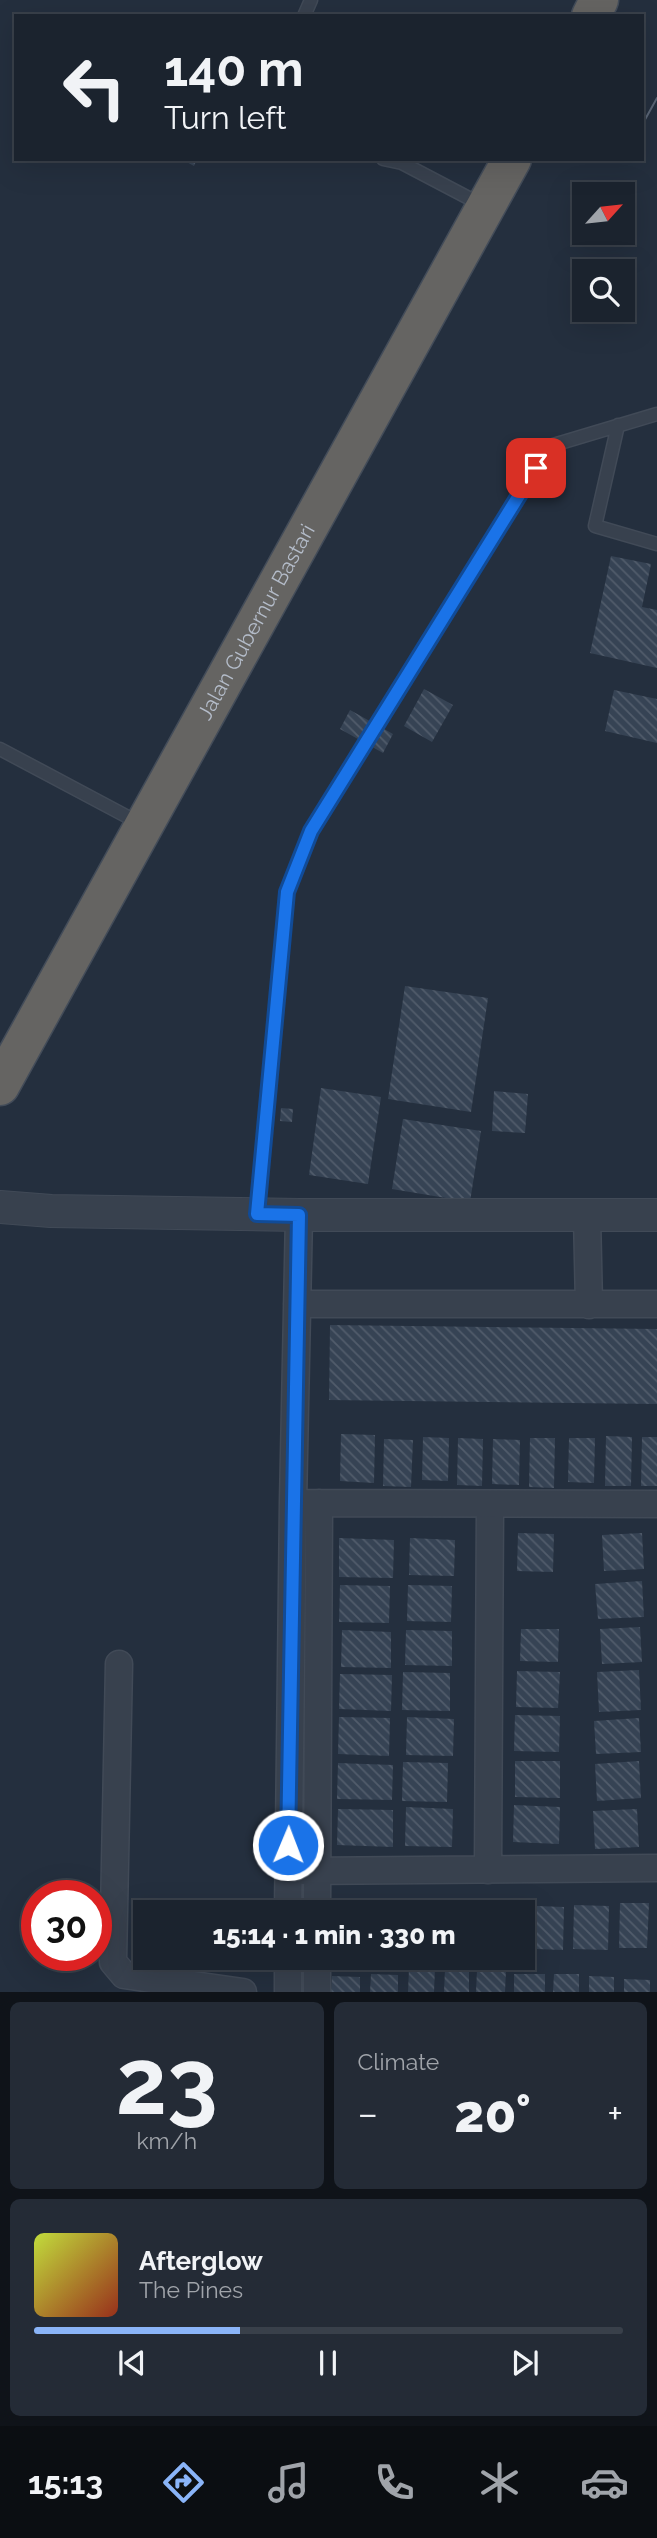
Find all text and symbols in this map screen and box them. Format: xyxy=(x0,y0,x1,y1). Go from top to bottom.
text: 140 m xyxy=(164,40,304,97)
icon: left xyxy=(49,42,140,133)
text: Turn left xyxy=(164,99,286,136)
north arrow xyxy=(572,182,635,245)
map controls xyxy=(572,182,635,322)
button: search xyxy=(572,259,635,322)
pin xyxy=(506,438,566,498)
icon: arrive xyxy=(517,449,555,487)
street label: Jalan Gubernur Bastari xyxy=(192,520,320,724)
position arrow xyxy=(251,1808,325,1882)
speed limit sign: 30 xyxy=(21,1880,112,1971)
text: 15:14 · 1 min · 330 m xyxy=(213,1920,455,1950)
text: 23 xyxy=(116,2028,218,2135)
text: Climate xyxy=(358,2048,439,2075)
text: 20° xyxy=(454,2083,531,2144)
text: − xyxy=(358,2091,378,2136)
text: + xyxy=(607,2091,623,2136)
text: km/h xyxy=(136,2127,197,2154)
text: Afterglow xyxy=(139,2246,263,2276)
text: The Pines xyxy=(139,2276,243,2303)
icon: previous xyxy=(113,2344,151,2382)
icon: pause xyxy=(309,2344,347,2382)
icon: next xyxy=(506,2344,544,2382)
icon: directions xyxy=(159,2458,208,2507)
icon: music xyxy=(264,2458,313,2507)
icon: phone xyxy=(370,2458,419,2507)
icon: climate xyxy=(475,2458,524,2507)
icon: car xyxy=(580,2458,629,2507)
text: 15:13 xyxy=(28,2464,103,2501)

